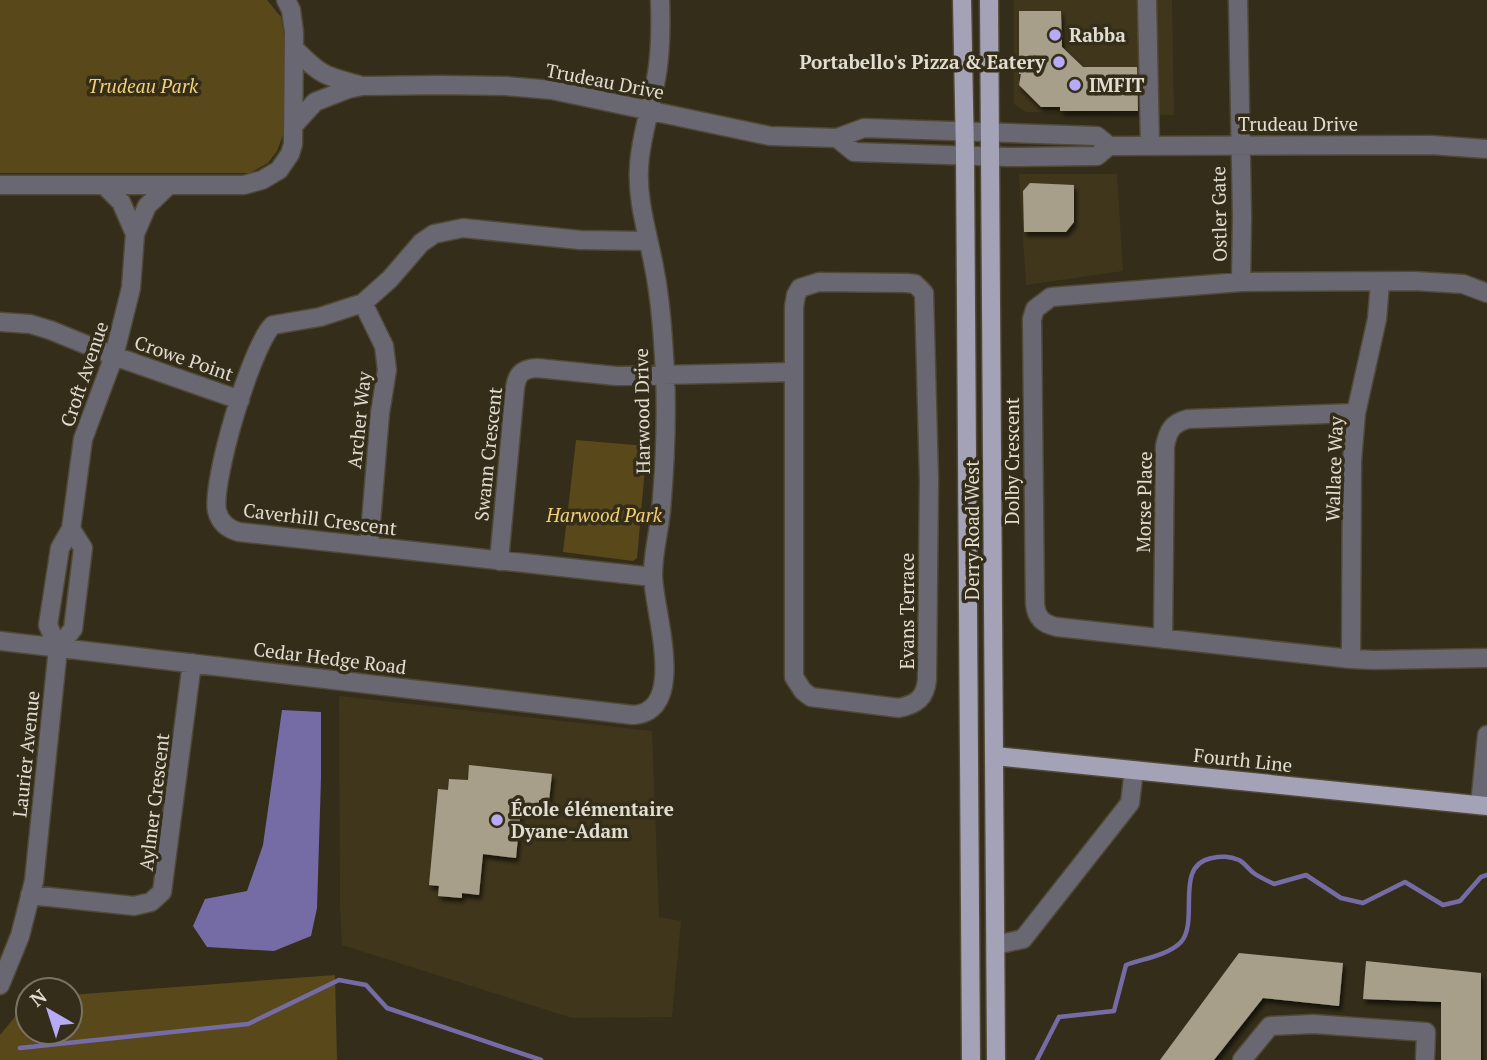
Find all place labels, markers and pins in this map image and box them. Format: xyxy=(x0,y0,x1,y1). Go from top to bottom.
place label: Rabba xyxy=(1069,22,1126,47)
marker: Rabba xyxy=(1047,27,1063,43)
place label: Portabello's Pizza & Eatery xyxy=(799,49,1046,74)
marker: Portabello's Pizza & Eatery xyxy=(1051,54,1067,70)
place label: IMFIT xyxy=(1089,72,1145,97)
marker: IMFIT xyxy=(1067,77,1083,93)
place label: École élémentaire Dyane-Adam xyxy=(511,796,674,843)
marker: École élémentaire Dyane-Adam xyxy=(489,812,505,828)

